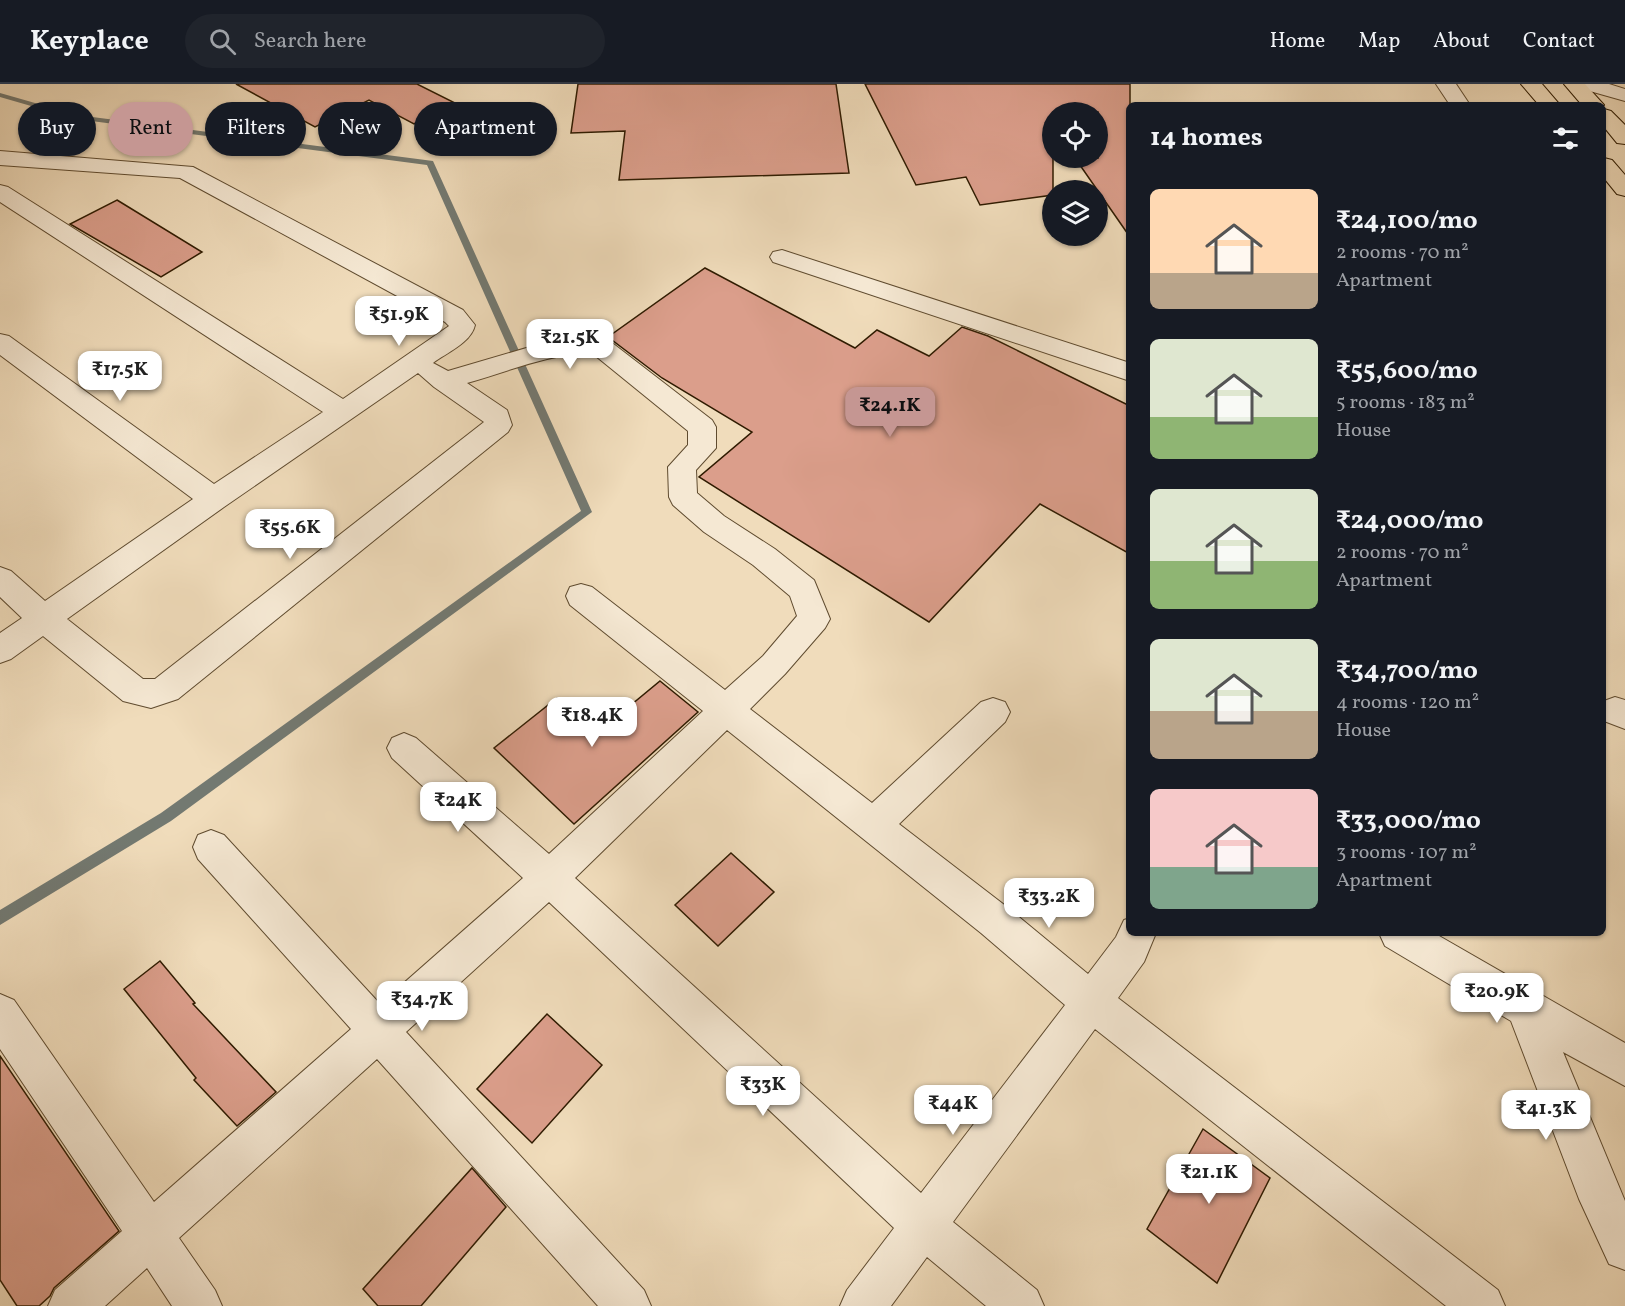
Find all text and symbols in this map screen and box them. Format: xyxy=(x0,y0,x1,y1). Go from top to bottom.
search box xyxy=(185,14,605,68)
text: Keyplace xyxy=(30,22,149,61)
icon: search xyxy=(206,25,239,58)
text: Search here xyxy=(254,26,366,57)
text: Home xyxy=(1270,27,1325,56)
text: Map xyxy=(1358,27,1400,56)
text: About xyxy=(1433,27,1490,56)
text: Contact xyxy=(1523,27,1595,56)
chip: Buy xyxy=(18,102,96,156)
chip: Rent xyxy=(108,102,193,156)
chip: Filters xyxy=(205,102,306,156)
chip: New xyxy=(318,102,402,156)
chip: Apartment xyxy=(414,102,557,156)
map controls xyxy=(1042,102,1108,246)
button: locate xyxy=(1042,102,1108,168)
text: 14 homes xyxy=(1150,120,1263,156)
icon: filters xyxy=(1549,122,1582,155)
button: layers xyxy=(1042,180,1108,246)
text: ₹24,100/mo xyxy=(1336,203,1478,239)
icon: home xyxy=(1198,213,1270,285)
text: 2 rooms · 70 m² xyxy=(1336,239,1469,267)
text: Apartment xyxy=(1336,267,1432,295)
pin: ₹51.9K xyxy=(350,296,448,347)
text: ₹51.9K xyxy=(369,301,429,329)
pin: ₹21.5K xyxy=(521,319,619,370)
text: ₹21.5K xyxy=(540,324,600,352)
pin: ₹17.5K xyxy=(71,351,169,402)
text: ₹55,600/mo xyxy=(1336,353,1478,389)
text: ₹17.5K xyxy=(92,356,148,384)
icon: home xyxy=(1198,363,1270,435)
pin: ₹24.1K xyxy=(841,387,939,438)
text: 5 rooms · 183 m² xyxy=(1336,389,1475,417)
text: ₹24.1K xyxy=(859,392,921,420)
text: House xyxy=(1336,417,1391,445)
text: ₹24,000/mo xyxy=(1336,503,1483,539)
pin: ₹55.6K xyxy=(241,509,339,560)
icon: home xyxy=(1198,513,1270,585)
text: ₹55.6K xyxy=(259,514,321,542)
text: 2 rooms · 70 m² xyxy=(1336,539,1469,567)
text: Apartment xyxy=(1336,567,1432,595)
text: ₹34,700/mo xyxy=(1336,653,1478,689)
icon: home xyxy=(1198,663,1270,735)
text: 4 rooms · 120 m² xyxy=(1336,689,1479,717)
pin: ₹18.4K xyxy=(543,697,641,748)
text: ₹18.4K xyxy=(561,702,623,730)
text: House xyxy=(1336,717,1391,745)
pin: ₹24K xyxy=(422,782,494,833)
text: ₹24K xyxy=(434,787,482,815)
text: ₹33,000/mo xyxy=(1336,803,1481,839)
icon: home xyxy=(1198,813,1270,885)
text: 3 rooms · 107 m² xyxy=(1336,839,1477,867)
text: Apartment xyxy=(1336,867,1432,895)
pin: ₹33.2K xyxy=(1000,878,1098,929)
text: ₹33.2K xyxy=(1018,883,1080,911)
pin: ₹20.9K xyxy=(1448,973,1546,1024)
text: ₹20.9K xyxy=(1465,978,1529,1006)
pin: ₹34.7K xyxy=(373,981,471,1032)
text: ₹34.7K xyxy=(391,986,453,1014)
pin: ₹33K xyxy=(727,1066,799,1117)
text: ₹33K xyxy=(740,1071,786,1099)
pin: ₹44K xyxy=(917,1085,989,1136)
text: ₹44K xyxy=(928,1090,978,1118)
pin: ₹41.3K xyxy=(1497,1090,1595,1141)
text: ₹41.3K xyxy=(1515,1095,1577,1123)
pin: ₹21.1K xyxy=(1160,1154,1258,1205)
text: ₹21.1K xyxy=(1180,1159,1238,1187)

